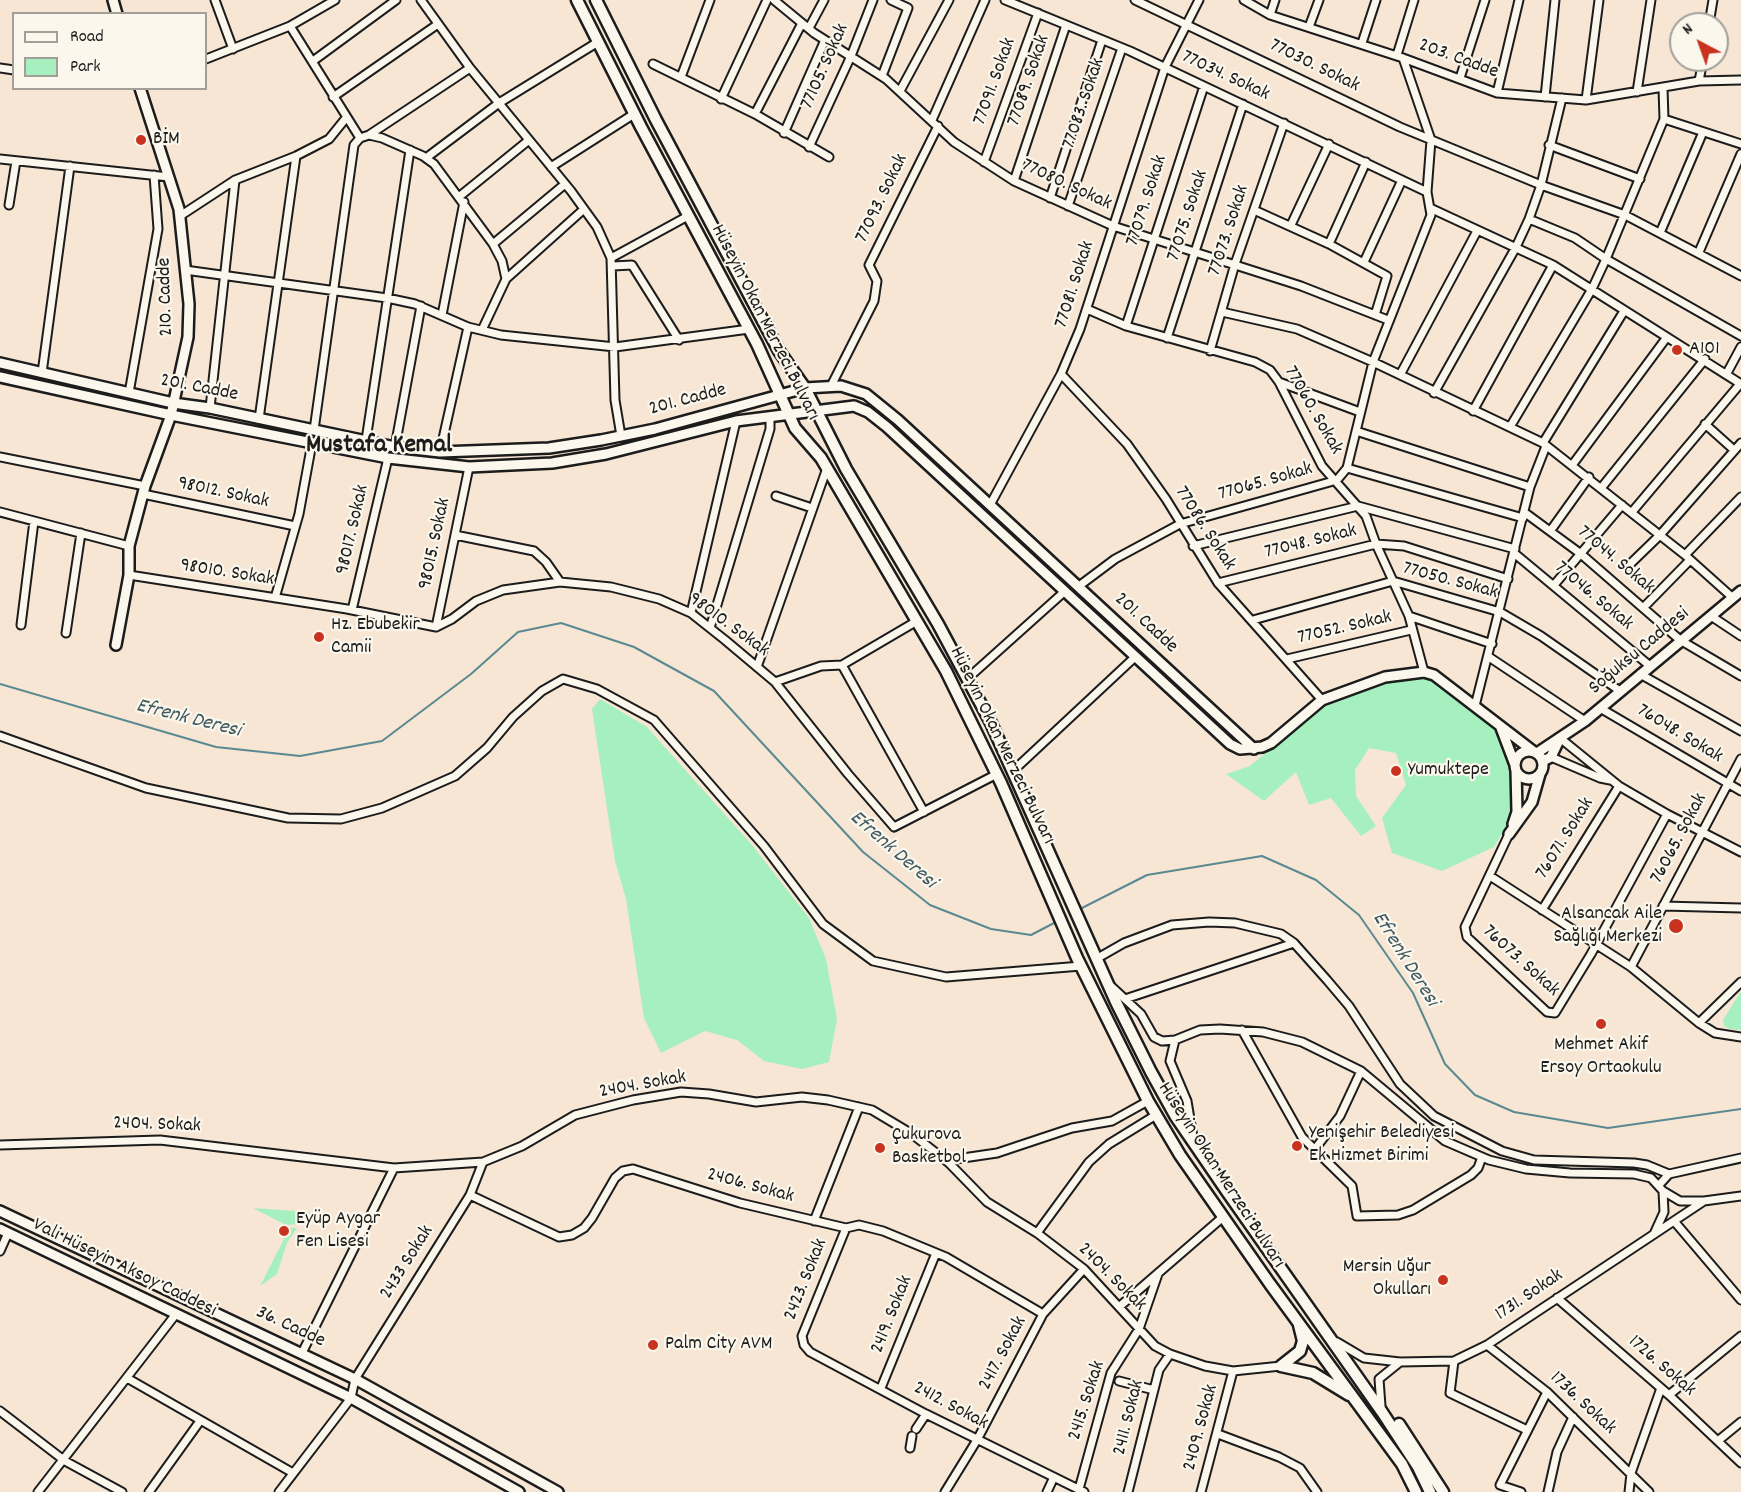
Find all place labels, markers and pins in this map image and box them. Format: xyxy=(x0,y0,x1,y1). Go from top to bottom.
place label: BİM xyxy=(153,128,180,152)
marker: BİM xyxy=(134,133,148,147)
place label: A101 xyxy=(1689,338,1720,362)
marker: A101 xyxy=(1670,343,1684,357)
place label: Hz. Ebubekir Camii xyxy=(331,614,420,661)
marker: Hz. Ebubekir Camii xyxy=(312,630,326,644)
place label: Yumuktepe xyxy=(1408,759,1489,783)
marker: Yumuktepe xyxy=(1389,764,1403,778)
place label: Alsancak Aile Sağlığı Merkezi xyxy=(1553,903,1662,950)
marker: Alsancak Aile Sağlığı Merkezi xyxy=(1667,917,1685,935)
marker: Mehmet Akif Ersoy Ortaokulu xyxy=(1594,1017,1608,1031)
place label: Mehmet Akif Ersoy Ortaokulu xyxy=(1540,1034,1662,1081)
place label: Yenişehir Belediyesi Ek Hizmet Birimi xyxy=(1309,1122,1454,1169)
place label: Çukurova Basketbol xyxy=(892,1124,966,1171)
marker: Yenişehir Belediyesi Ek Hizmet Birimi xyxy=(1290,1139,1304,1153)
marker: Çukurova Basketbol xyxy=(873,1141,887,1155)
place label: Eyüp Aygar Fen Lisesi xyxy=(296,1208,380,1255)
marker: Eyüp Aygar Fen Lisesi xyxy=(277,1224,291,1238)
place label: Mersin Uğur Okulları xyxy=(1343,1256,1431,1303)
marker: Mersin Uğur Okulları xyxy=(1436,1273,1450,1287)
place label: Palm City AVM xyxy=(665,1333,772,1357)
marker: Palm City AVM xyxy=(646,1338,660,1352)

